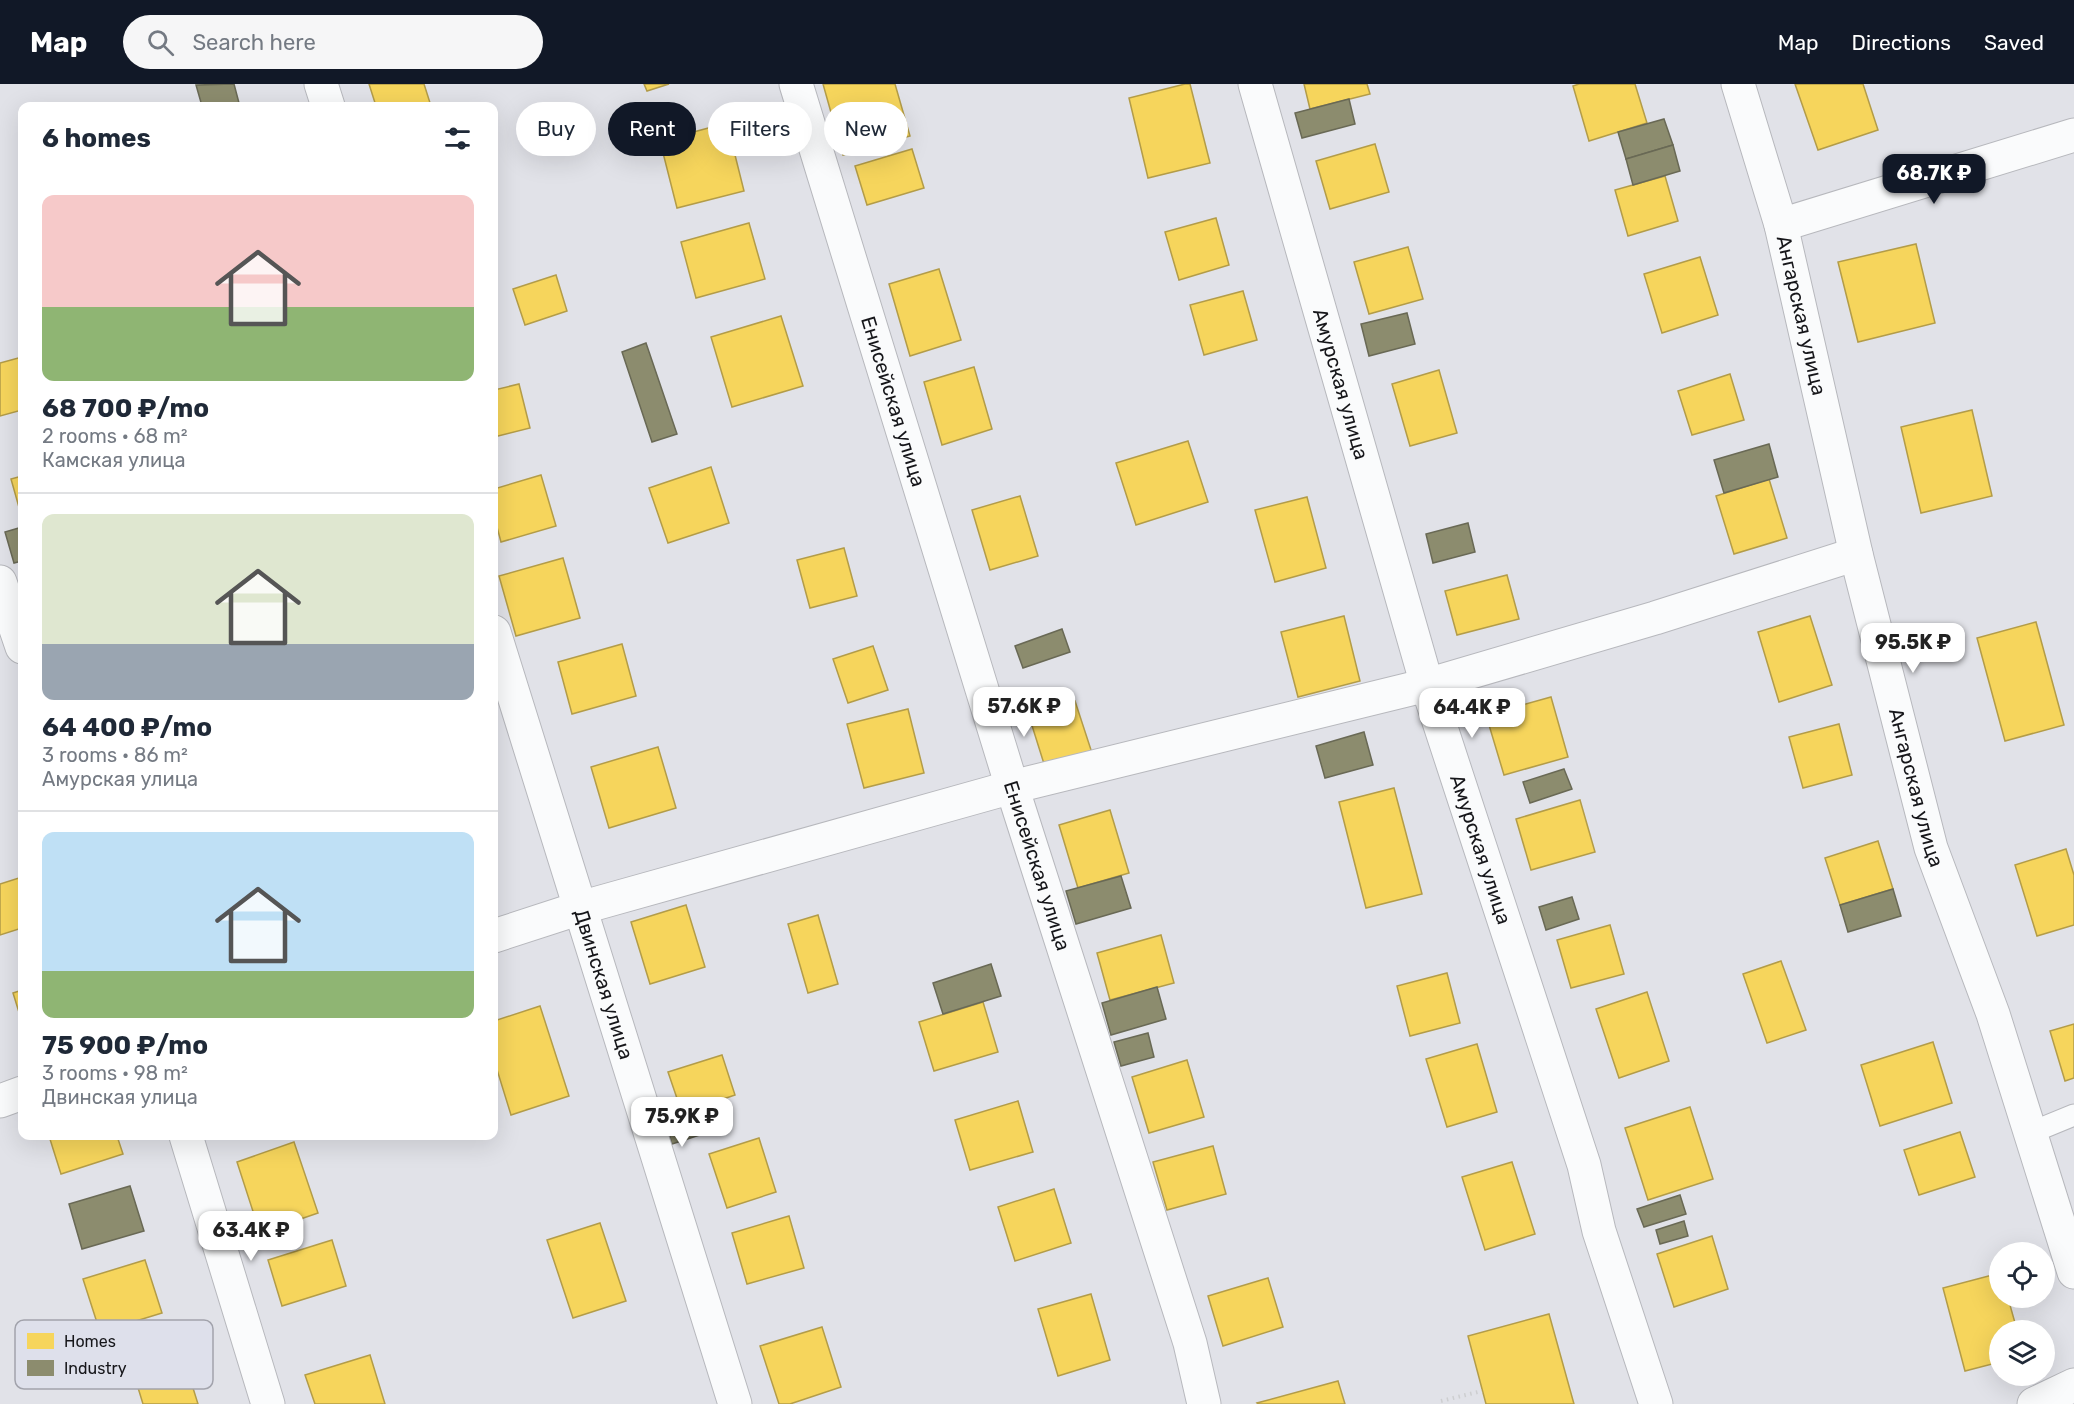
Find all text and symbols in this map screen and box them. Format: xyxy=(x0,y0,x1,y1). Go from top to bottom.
search box xyxy=(123,15,543,69)
text: Map xyxy=(30,26,87,59)
icon: search xyxy=(144,26,177,59)
text: Search here xyxy=(192,29,316,56)
text: Map xyxy=(1778,30,1819,55)
text: Directions xyxy=(1852,30,1951,55)
text: Saved xyxy=(1984,30,2044,55)
chip: Buy xyxy=(516,102,596,156)
chip: Rent xyxy=(608,102,696,156)
chip: Filters xyxy=(708,102,812,156)
chip: New xyxy=(824,102,908,156)
icon: filters xyxy=(441,122,474,155)
text: 6 homes xyxy=(42,123,151,154)
pin: 68.7K ₽ xyxy=(1879,154,1989,205)
text: 68.7K ₽ xyxy=(1897,161,1971,185)
street label: Ангарская улица xyxy=(1772,233,1831,398)
icon: home xyxy=(204,234,312,342)
street label: Амурская улица xyxy=(1308,306,1374,462)
street label: Енисейская улица xyxy=(856,313,931,490)
text: 68 700 ₽/mo xyxy=(42,393,209,424)
text: 2 rooms · 68 m² xyxy=(42,424,188,448)
text: Камская улица xyxy=(42,448,186,472)
icon: home xyxy=(204,553,312,661)
pin: 95.5K ₽ xyxy=(1858,623,1968,674)
text: 95.5K ₽ xyxy=(1875,630,1951,654)
pin: 57.6K ₽ xyxy=(969,687,1079,738)
pin: 64.4K ₽ xyxy=(1417,688,1527,739)
text: 57.6K ₽ xyxy=(987,694,1061,718)
text: 64.4K ₽ xyxy=(1433,695,1511,719)
street label: Ангарская улица xyxy=(1884,706,1949,870)
text: 64 400 ₽/mo xyxy=(42,712,212,743)
text: 3 rooms · 86 m² xyxy=(42,743,188,767)
text: Амурская улица xyxy=(42,767,198,791)
street label: Амурская улица xyxy=(1445,771,1516,927)
street label: Енисейская улица xyxy=(999,778,1076,954)
icon: home xyxy=(204,871,312,979)
street label: Двинская улица xyxy=(569,906,639,1062)
text: 75 900 ₽/mo xyxy=(42,1030,208,1061)
text: 3 rooms · 98 m² xyxy=(42,1061,188,1085)
text: Двинская улица xyxy=(42,1085,198,1109)
pin: 75.9K ₽ xyxy=(627,1097,737,1148)
text: 75.9K ₽ xyxy=(645,1104,719,1128)
pin: 63.4K ₽ xyxy=(196,1211,306,1262)
text: 63.4K ₽ xyxy=(212,1218,290,1242)
map controls xyxy=(1989,1242,2055,1386)
button: locate xyxy=(1989,1242,2055,1308)
legend xyxy=(15,1320,213,1389)
button: layers xyxy=(1989,1320,2055,1386)
text: Homes xyxy=(64,1332,116,1351)
text: Industry xyxy=(64,1359,127,1378)

